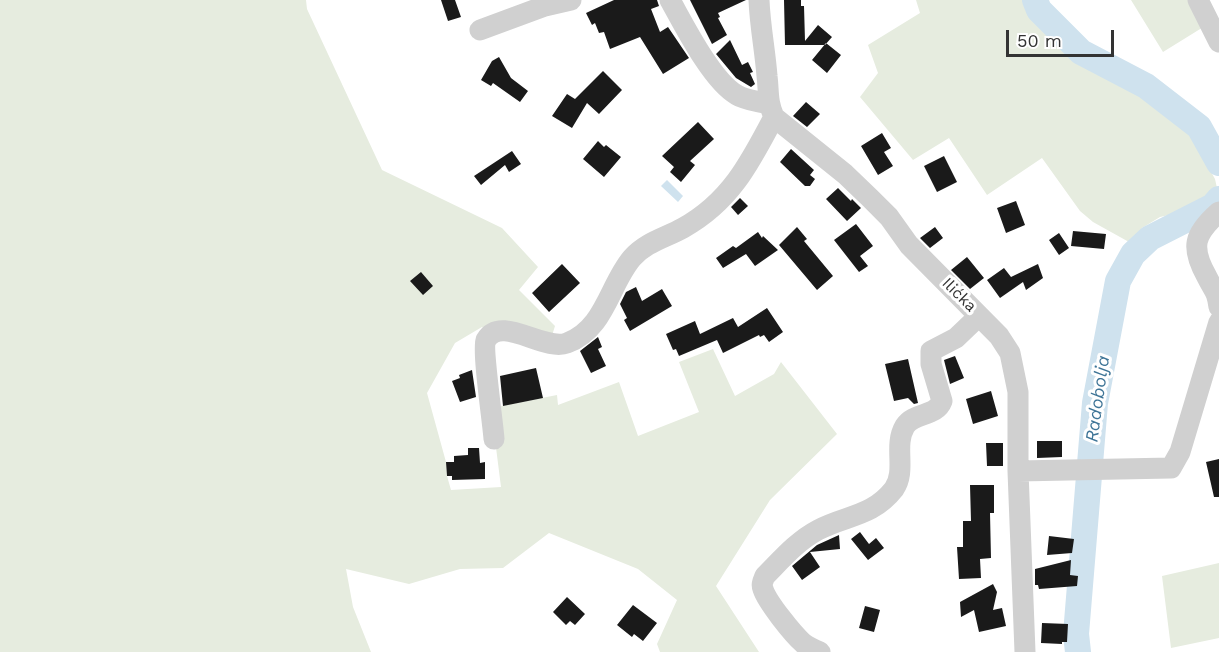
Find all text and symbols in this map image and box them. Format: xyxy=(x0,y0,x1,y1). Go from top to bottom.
scale bar xyxy=(1009,18,1117,56)
text: 50 m xyxy=(1017,30,1062,51)
street label: Ilićka xyxy=(938,274,980,316)
water label: Radobolja xyxy=(1081,354,1115,444)

